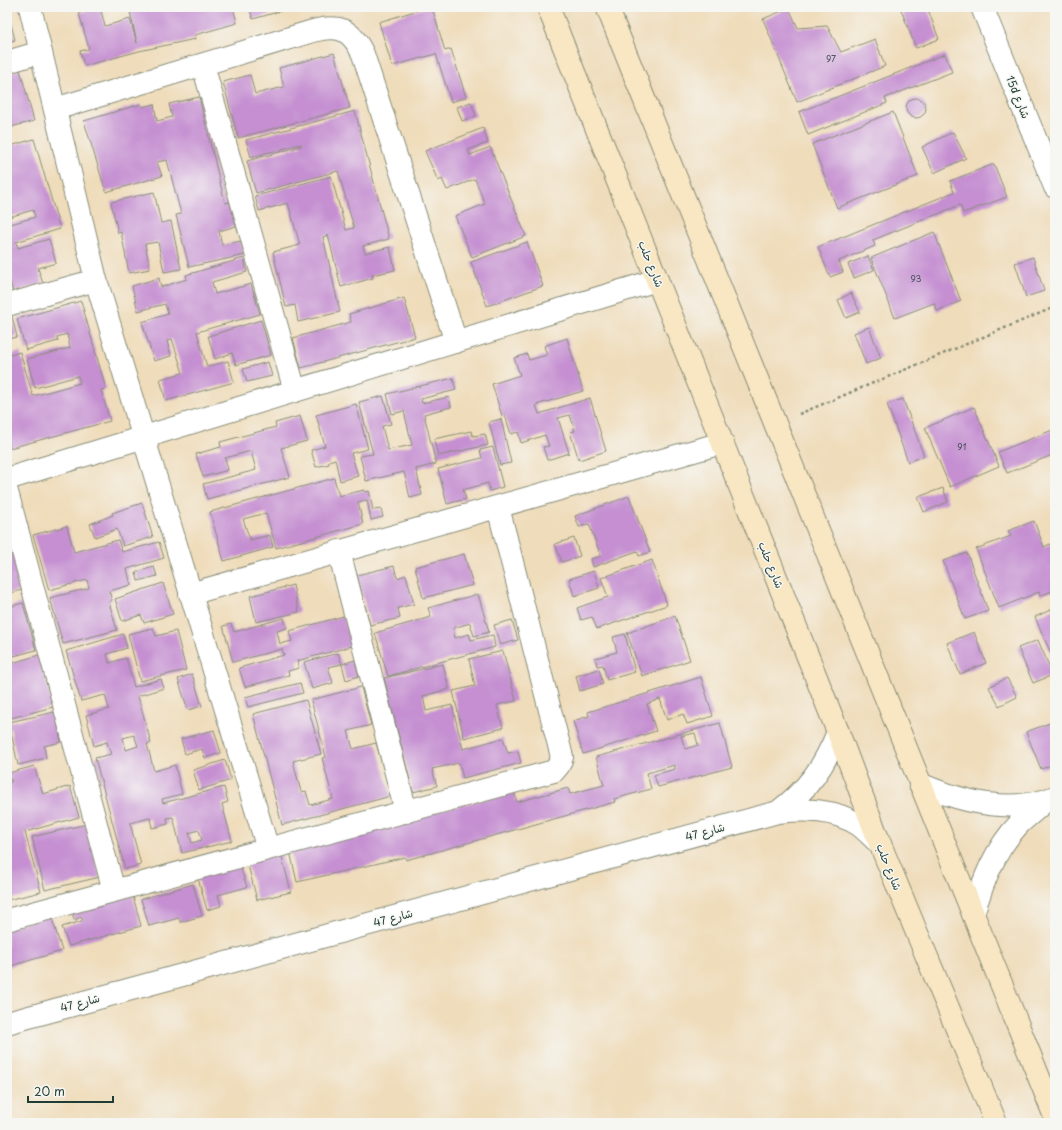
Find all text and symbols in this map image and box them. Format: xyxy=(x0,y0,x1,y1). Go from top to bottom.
house number: 97 xyxy=(826,51,836,65)
street label: 15d شارع xyxy=(1001,73,1035,121)
street label: شارع حلب xyxy=(634,238,668,290)
house number: 93 xyxy=(911,271,922,285)
house number: 91 xyxy=(957,439,967,453)
street label: شارع حلب xyxy=(754,539,788,591)
street label: شارع 47 xyxy=(683,818,727,846)
street label: شارع حلب xyxy=(872,841,906,893)
street label: شارع 47 xyxy=(371,904,415,932)
street label: شارع 47 xyxy=(58,989,102,1017)
scale bar xyxy=(28,1078,113,1104)
text: 20 m xyxy=(34,1082,65,1100)

